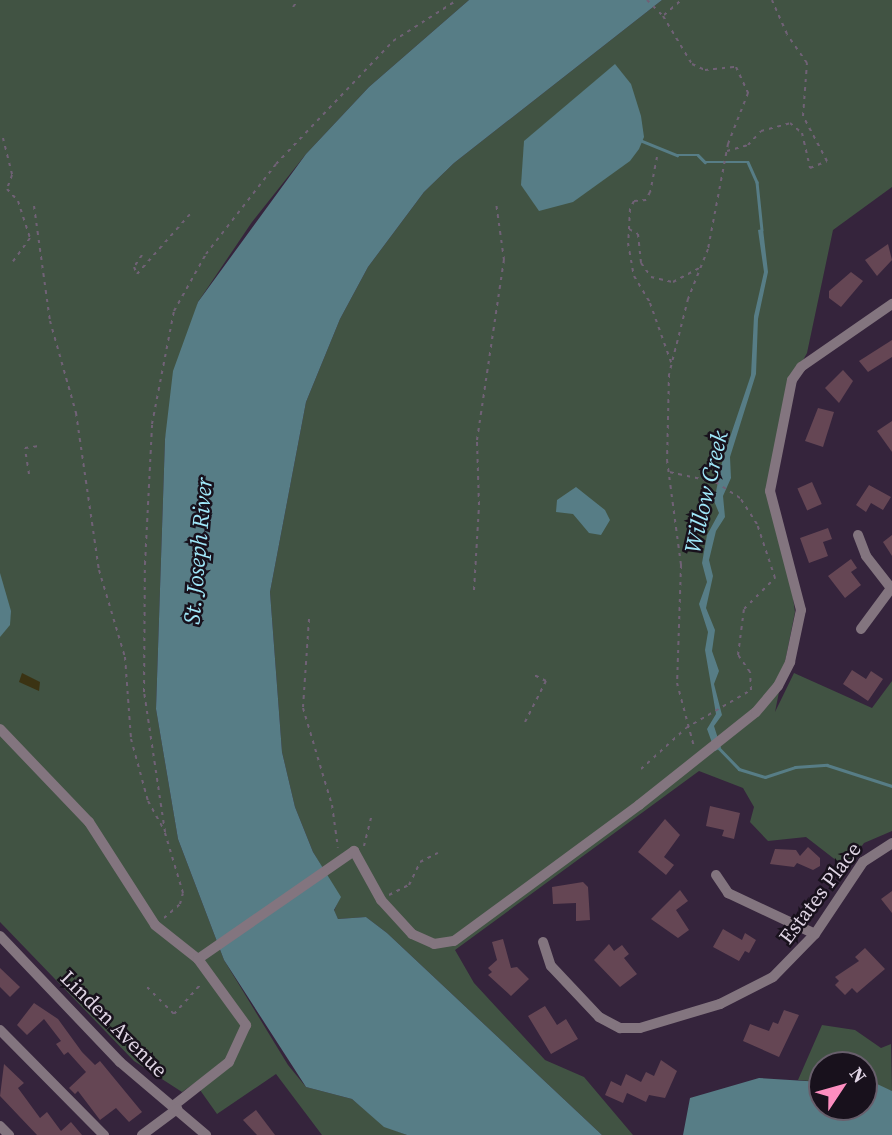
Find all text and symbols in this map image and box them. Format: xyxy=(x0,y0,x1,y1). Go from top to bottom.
water label: Willow Creek xyxy=(679,428,733,556)
water label: St. Joseph River xyxy=(178,476,218,626)
street label: Estates Place xyxy=(774,837,866,949)
street label: Linden Avenue xyxy=(55,965,173,1083)
north arrow xyxy=(808,1051,878,1121)
text: N xyxy=(844,1062,873,1088)

